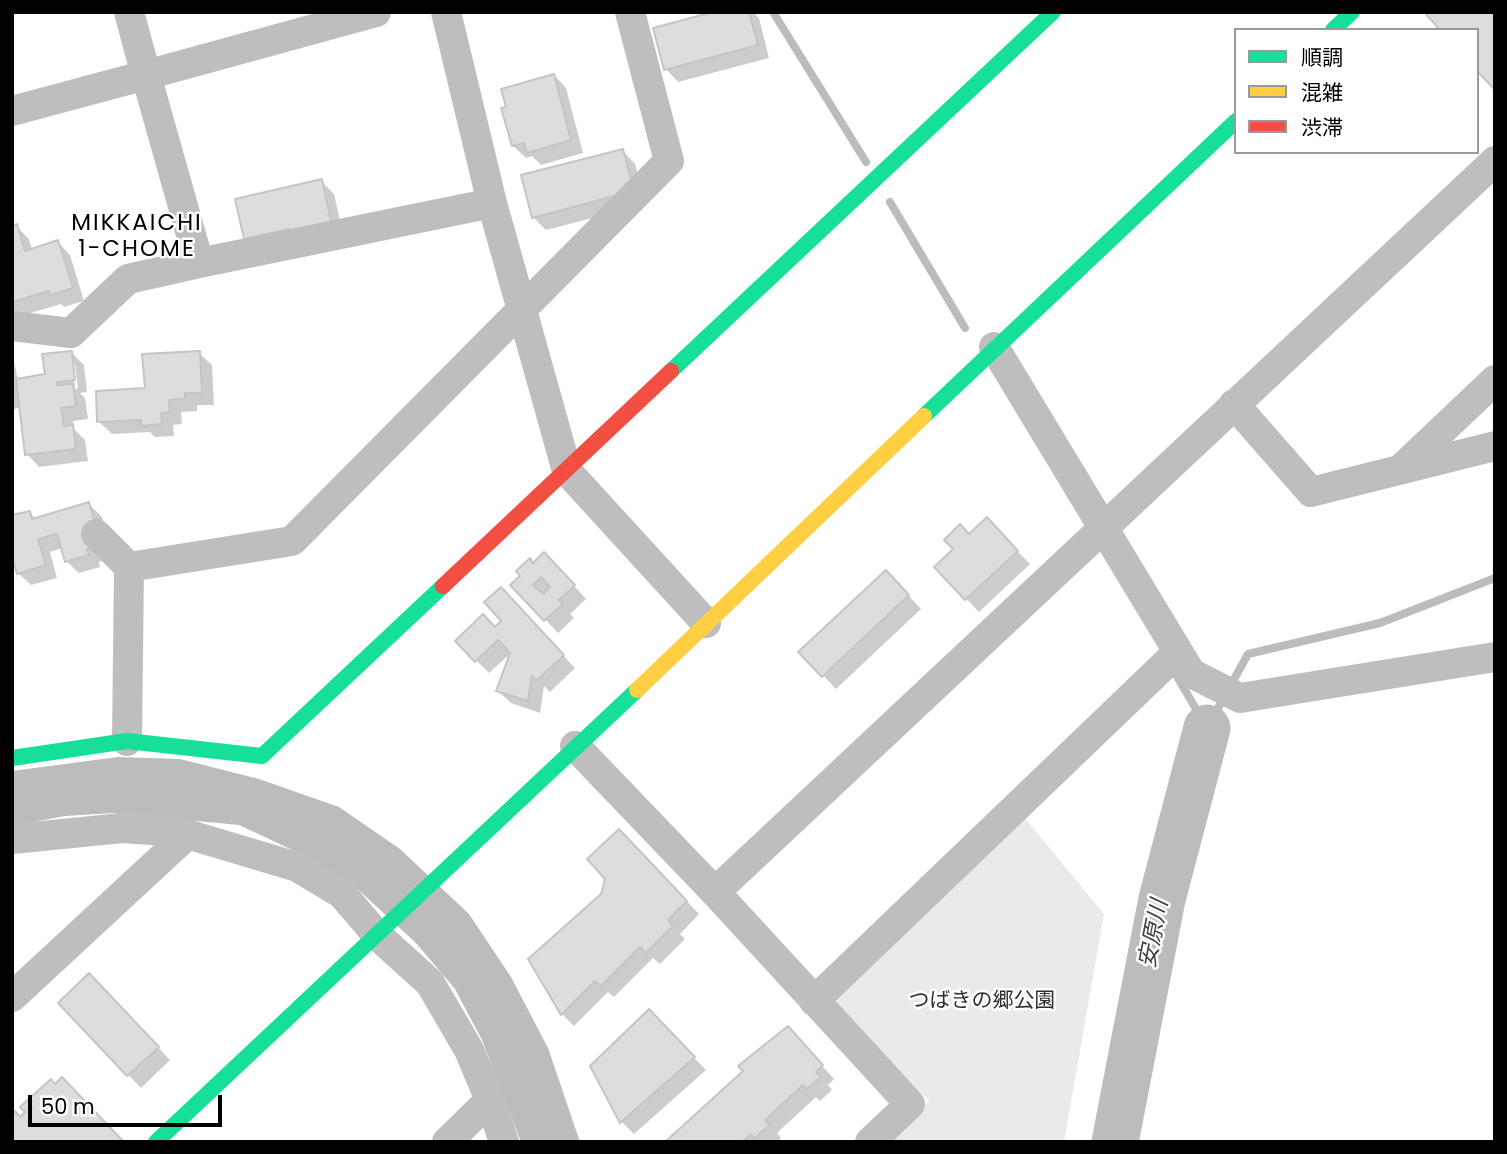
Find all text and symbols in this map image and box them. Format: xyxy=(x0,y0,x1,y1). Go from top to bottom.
legend xyxy=(1234,28,1479,154)
text: 順調 xyxy=(1301,43,1343,72)
text: 混雑 xyxy=(1301,78,1343,107)
text: 渋滞 xyxy=(1301,113,1343,142)
district label: MIKKAICHI 1-CHOME xyxy=(72,210,202,264)
water label: 安原川 xyxy=(1135,898,1175,970)
park label: つばきの郷公園 xyxy=(909,989,1055,1015)
scale bar xyxy=(32,1080,226,1124)
text: 50 m xyxy=(41,1092,95,1121)

